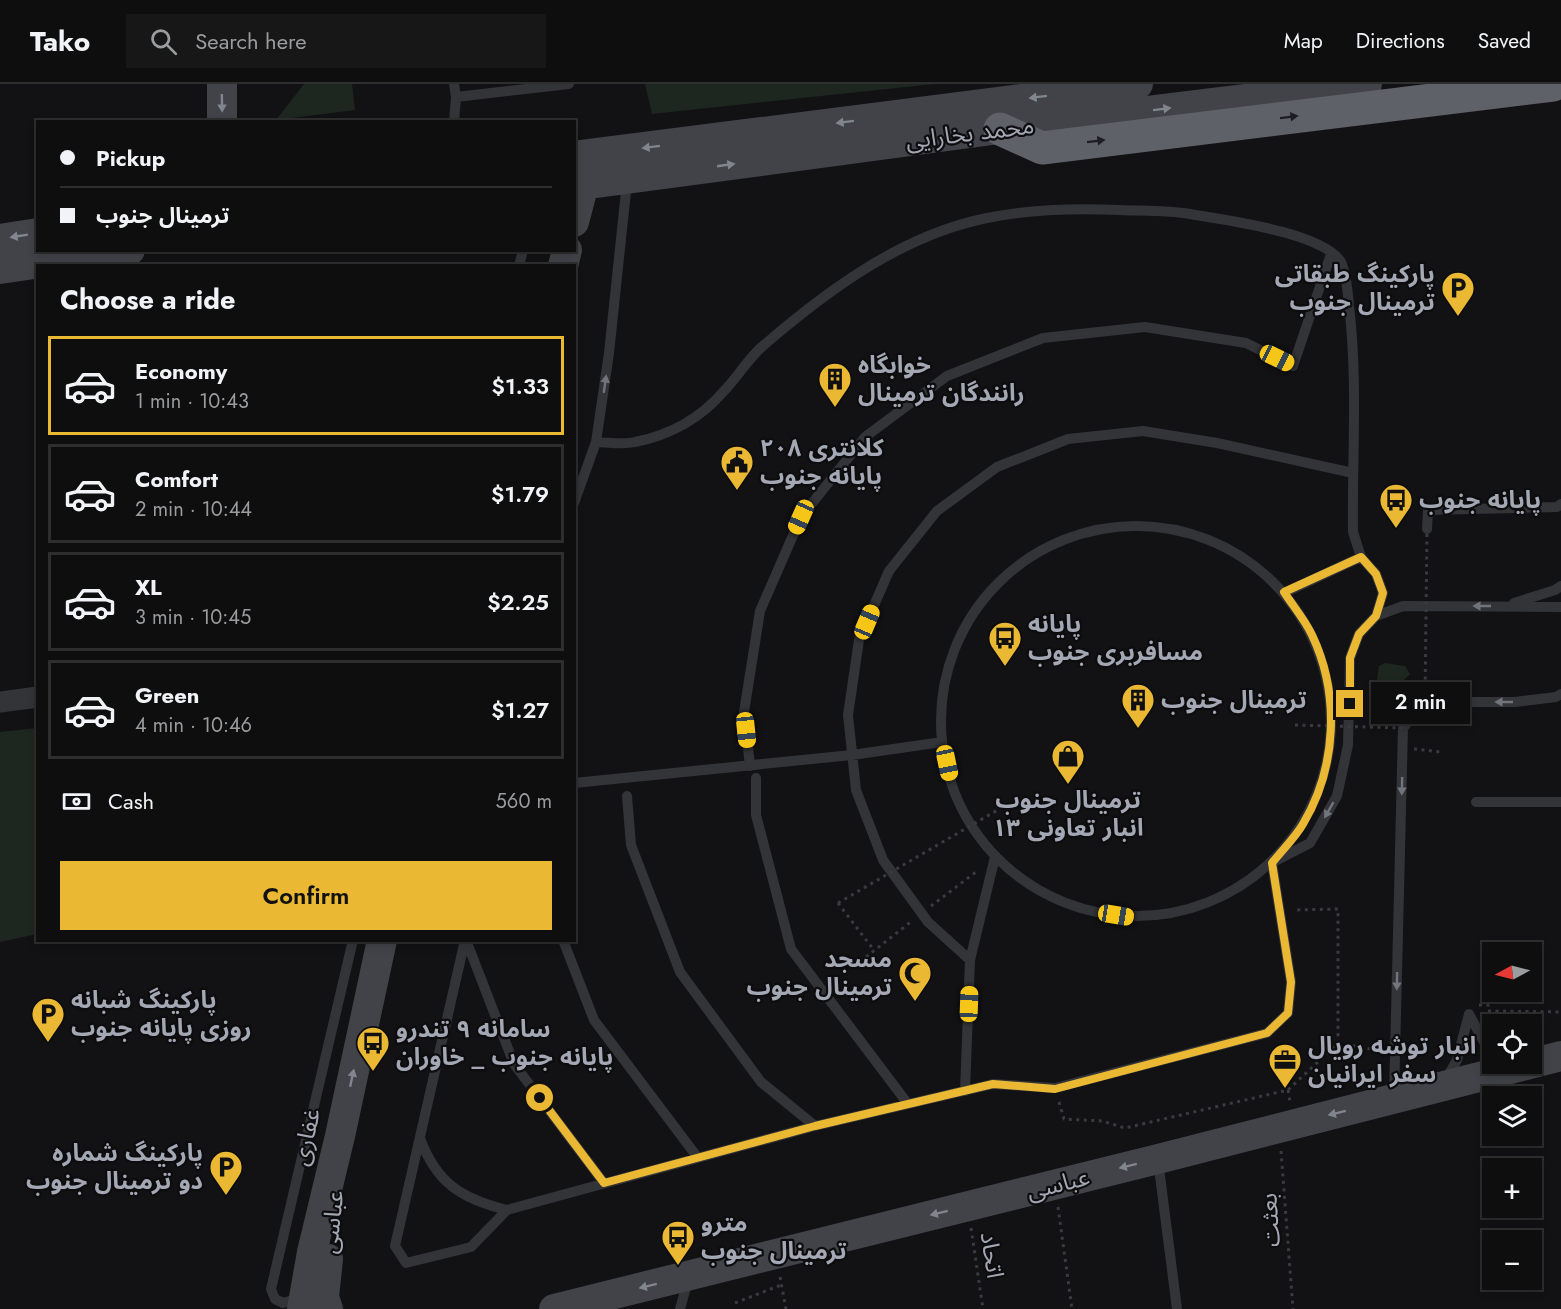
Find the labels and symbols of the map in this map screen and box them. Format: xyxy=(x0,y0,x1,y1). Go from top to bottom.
one-way arrow xyxy=(1028,92,1047,101)
one-way arrow xyxy=(217,93,227,112)
one-way arrow xyxy=(1152,104,1171,114)
street label: محمد بخارایی xyxy=(904,107,1036,158)
one-way arrow xyxy=(1280,113,1299,122)
one-way arrow xyxy=(835,117,854,126)
one-way arrow xyxy=(1086,137,1105,146)
one-way arrow xyxy=(642,142,661,151)
one-way arrow xyxy=(716,161,735,170)
one-way arrow xyxy=(9,232,28,241)
place label: پارکینگ طبقاتی ترمینال جنوب xyxy=(1275,256,1435,319)
parking icon: پارکینگ طبقاتی ترمینال جنوب xyxy=(1440,270,1476,317)
car xyxy=(1257,342,1297,374)
place label: خوابگاه رانندگان ترمینال xyxy=(858,347,1025,410)
building icon: خوابگاه رانندگان ترمینال xyxy=(817,361,853,408)
one-way arrow xyxy=(600,375,609,394)
place label: کلانتری ۲۰۸ پایانه جنوب xyxy=(760,430,885,493)
public building icon: کلانتری ۲۰۸ پایانه جنوب xyxy=(719,444,755,491)
bus stop icon: پایانه جنوب xyxy=(1378,482,1414,529)
place label: پایانه جنوب xyxy=(1419,482,1541,517)
car xyxy=(785,497,817,537)
one-way arrow xyxy=(1472,601,1491,611)
car xyxy=(852,602,882,642)
place label: پایانه مسافربری جنوب xyxy=(1028,606,1203,669)
bus stop icon: پایانه مسافربری جنوب xyxy=(987,620,1023,667)
building icon: ترمینال جنوب xyxy=(1120,682,1156,729)
place label: ترمینال جنوب xyxy=(1161,682,1307,717)
callout: 2 min xyxy=(1371,683,1470,725)
route end xyxy=(1336,690,1363,717)
one-way arrow xyxy=(1494,697,1513,707)
car xyxy=(735,711,757,749)
shop icon: ترمینال جنوب انبار تعاونی ۱۳ xyxy=(1050,738,1086,785)
car xyxy=(934,744,960,782)
one-way arrow xyxy=(1397,777,1407,796)
place label: ترمینال جنوب انبار تعاونی ۱۳ xyxy=(993,782,1143,845)
one-way arrow xyxy=(1324,802,1335,818)
car xyxy=(1097,903,1135,927)
place label: مسجد ترمینال جنوب xyxy=(746,941,892,1004)
north arrow xyxy=(1482,942,1542,1002)
mosque icon: مسجد ترمینال جنوب xyxy=(897,955,933,1002)
one-way arrow xyxy=(1392,972,1402,991)
place label: پارکینگ شبانه روزی پایانه جنوب xyxy=(71,982,252,1045)
car xyxy=(959,986,979,1022)
parking icon: پارکینگ شبانه روزی پایانه جنوب xyxy=(30,996,66,1043)
place label: سامانه ۹ تندرو پایانه جنوب _ خاوران xyxy=(396,1011,614,1074)
bus stop icon: سامانه ۹ تندرو پایانه جنوب _ خاوران xyxy=(355,1025,391,1072)
place label: انبار توشه رویال سفر ایرانیان xyxy=(1308,1028,1476,1091)
office icon: انبار توشه رویال سفر ایرانیان xyxy=(1267,1042,1303,1089)
one-way arrow xyxy=(348,1069,357,1088)
route start xyxy=(526,1084,553,1111)
street label: غفاری xyxy=(282,1105,329,1169)
one-way arrow xyxy=(1328,1109,1347,1119)
place label: پارکینگ شماره دو ترمینال جنوب xyxy=(26,1135,203,1198)
parking icon: پارکینگ شماره دو ترمینال جنوب xyxy=(208,1149,244,1196)
street label: عباسی xyxy=(1023,1159,1093,1208)
one-way arrow xyxy=(1119,1162,1137,1172)
street label: عباسی xyxy=(311,1188,352,1255)
street label: بعثت xyxy=(1250,1192,1289,1248)
place label: مترو ترمینال جنوب xyxy=(701,1205,847,1268)
one-way arrow xyxy=(930,1209,948,1219)
bus stop icon: مترو ترمینال جنوب xyxy=(660,1219,696,1266)
street label: اتحاد xyxy=(972,1229,1013,1281)
one-way arrow xyxy=(639,1282,657,1292)

